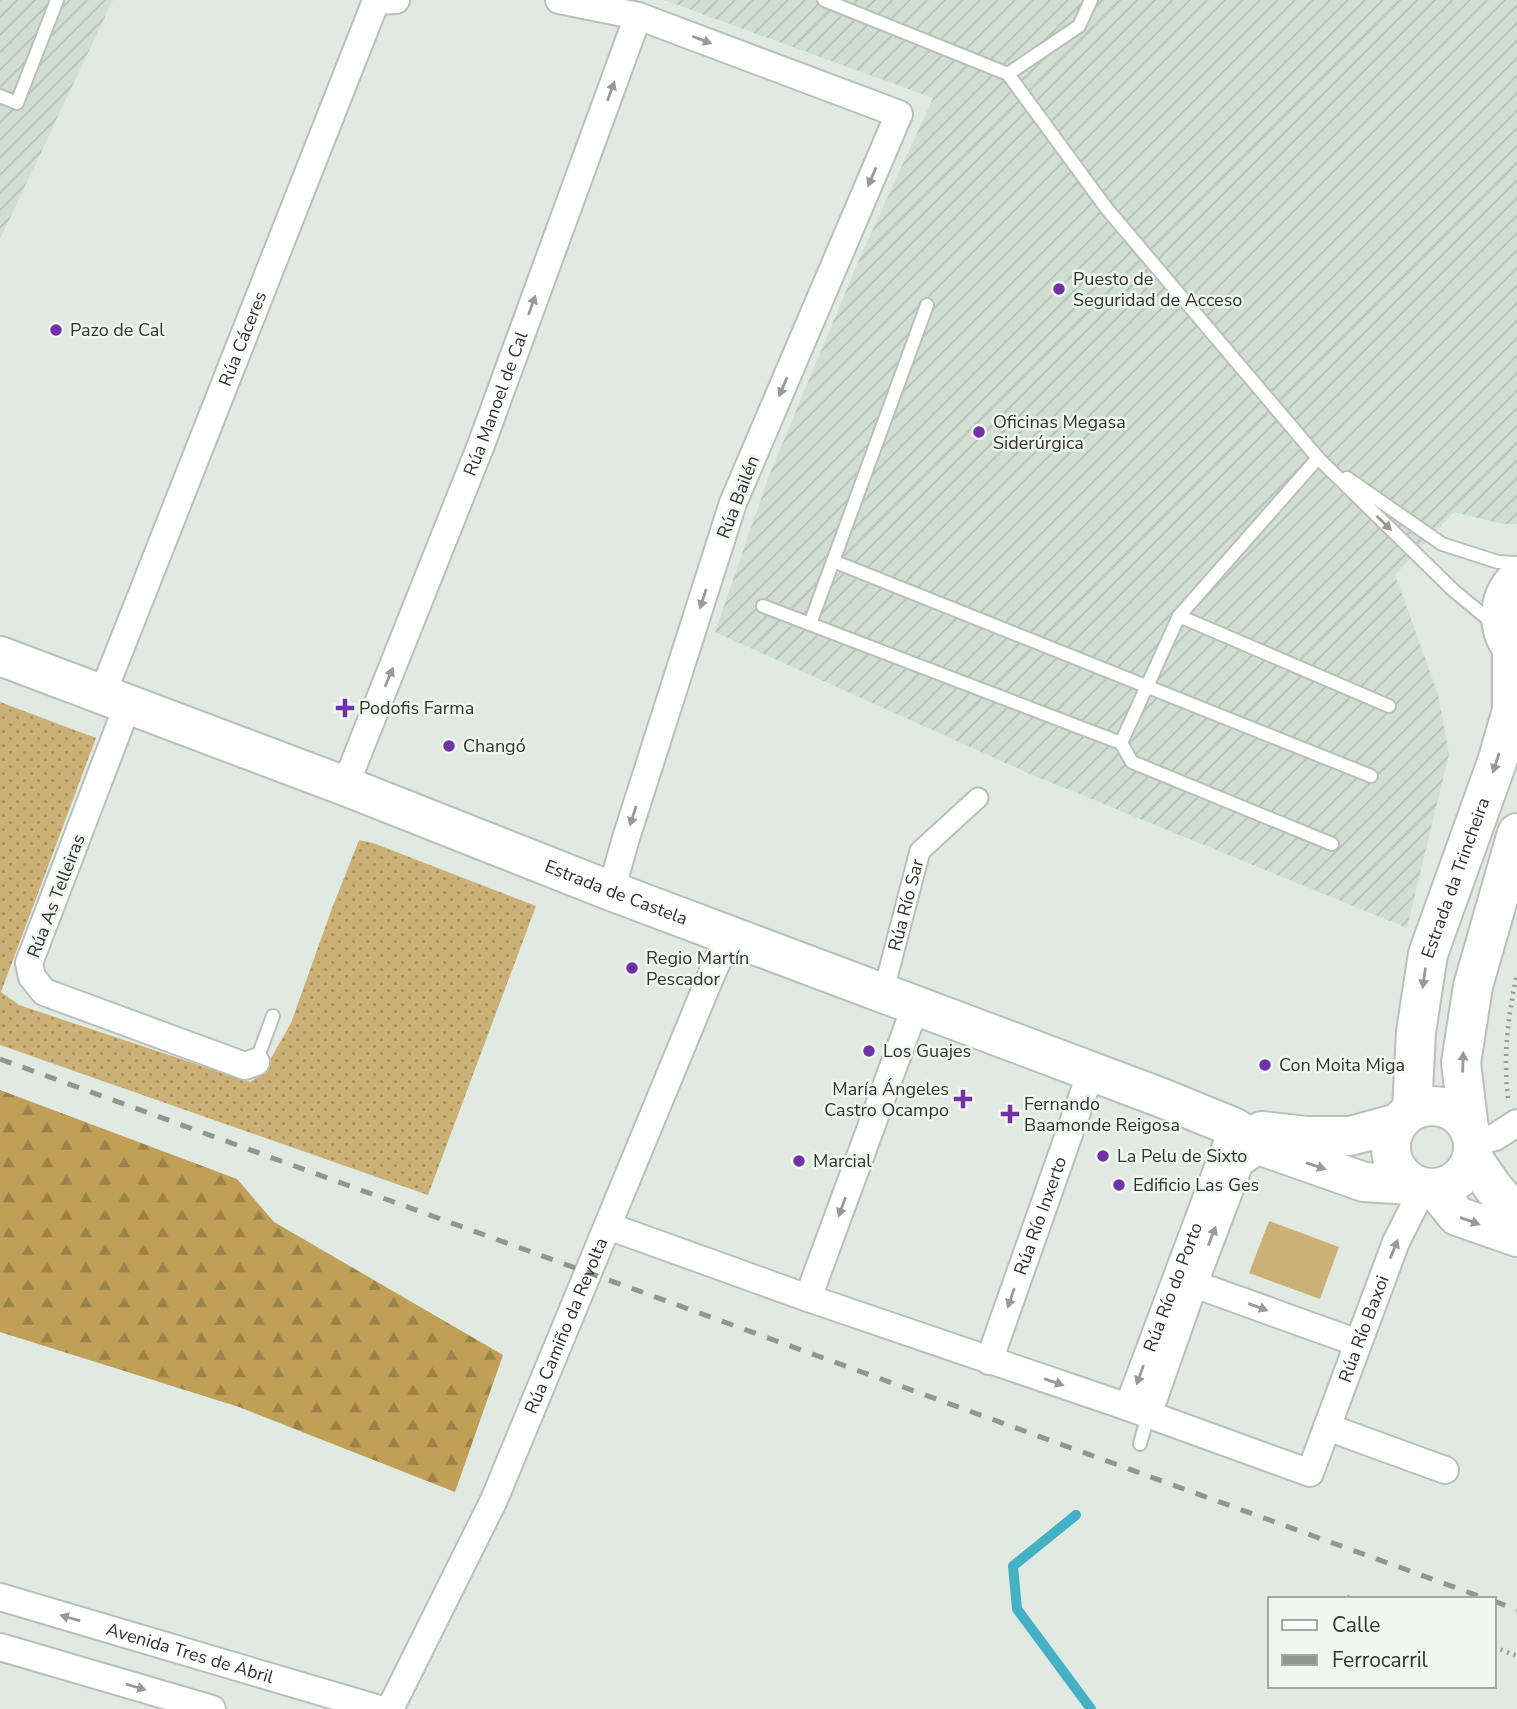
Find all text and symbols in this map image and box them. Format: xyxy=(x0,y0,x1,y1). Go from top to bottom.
one-way arrow xyxy=(692,35,713,46)
one-way arrow xyxy=(606,81,617,102)
one-way arrow xyxy=(866,167,877,188)
place label: Puesto de Seguridad de Acceso xyxy=(1073,267,1242,312)
marker: Puesto de Seguridad de Acceso xyxy=(1051,281,1067,297)
street label: Rúa Cáceres xyxy=(213,288,272,390)
one-way arrow xyxy=(527,294,538,315)
place label: Pazo de Cal xyxy=(70,318,165,342)
marker: Pazo de Cal xyxy=(48,322,64,338)
street label: Rúa Manoel de Cal xyxy=(458,327,534,480)
one-way arrow xyxy=(777,376,788,397)
place label: Oficinas Megasa Siderúrgica xyxy=(993,410,1126,455)
marker: Oficinas Megasa Siderúrgica xyxy=(971,424,987,440)
street label: Rúa Bailén xyxy=(711,452,765,542)
one-way arrow xyxy=(1376,515,1393,532)
one-way arrow xyxy=(697,589,707,610)
one-way arrow xyxy=(383,666,394,687)
place label: Podofis Farma xyxy=(359,696,474,720)
marker: Podofis Farma xyxy=(337,700,353,716)
place label: Changó xyxy=(463,734,526,758)
marker: Changó xyxy=(441,738,457,754)
one-way arrow xyxy=(1490,752,1501,773)
street label: Estrada da Trincheira xyxy=(1415,794,1495,961)
one-way arrow xyxy=(627,805,638,826)
street label: Rúa As Telleiras xyxy=(21,831,91,961)
street label: Estrada de Castela xyxy=(541,854,691,931)
street label: Rúa Río Sar xyxy=(882,856,930,954)
place label: Regio Martín Pescador xyxy=(646,946,749,991)
marker: Regio Martín Pescador xyxy=(624,960,640,976)
one-way arrow xyxy=(1418,967,1429,989)
place label: Los Guajes xyxy=(883,1039,971,1063)
marker: Los Guajes xyxy=(861,1043,877,1059)
one-way arrow xyxy=(1457,1051,1469,1073)
place label: Con Moita Miga xyxy=(1279,1053,1405,1077)
marker: Con Moita Miga xyxy=(1257,1057,1273,1073)
place label: María Ángeles Castro Ocampo xyxy=(824,1077,949,1122)
marker: María Ángeles Castro Ocampo xyxy=(955,1091,971,1107)
place label: Fernando Baamonde Reigosa xyxy=(1024,1092,1180,1137)
marker: Fernando Baamonde Reigosa xyxy=(1002,1106,1018,1122)
place label: La Pelu de Sixto xyxy=(1117,1144,1247,1168)
marker: La Pelu de Sixto xyxy=(1095,1148,1111,1164)
place label: Marcial xyxy=(813,1149,872,1173)
marker: Marcial xyxy=(791,1153,807,1169)
street label: Rúa Río Inxerto xyxy=(1008,1153,1072,1278)
one-way arrow xyxy=(1306,1160,1327,1171)
place label: Edificio Las Ges xyxy=(1133,1173,1259,1197)
marker: Edificio Las Ges xyxy=(1111,1177,1127,1193)
one-way arrow xyxy=(836,1197,847,1218)
one-way arrow xyxy=(1460,1216,1481,1227)
street label: Rúa Río do Porto xyxy=(1138,1219,1208,1355)
one-way arrow xyxy=(1207,1225,1218,1246)
street label: Rúa Camiño da Revolta xyxy=(519,1234,613,1417)
one-way arrow xyxy=(1388,1238,1399,1259)
street label: Rúa Río Baxoi xyxy=(1333,1272,1395,1386)
one-way arrow xyxy=(1005,1287,1016,1308)
one-way arrow xyxy=(1248,1302,1269,1313)
one-way arrow xyxy=(1134,1364,1145,1385)
one-way arrow xyxy=(1043,1377,1064,1388)
legend xyxy=(1268,1597,1496,1688)
text: Calle xyxy=(1332,1611,1380,1639)
one-way arrow xyxy=(59,1612,80,1622)
street label: Avenida Tres de Abril xyxy=(103,1617,277,1689)
text: Ferrocarril xyxy=(1332,1646,1429,1674)
one-way arrow xyxy=(126,1682,147,1692)

